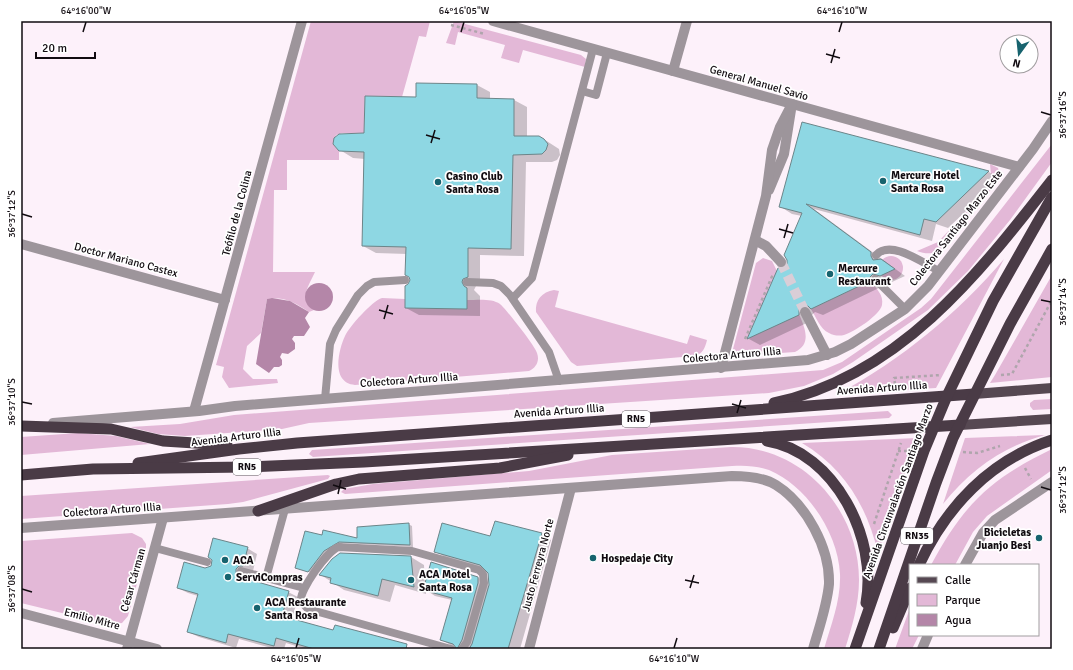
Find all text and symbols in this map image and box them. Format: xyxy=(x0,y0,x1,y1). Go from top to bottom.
text: 64°16'00"W xyxy=(61,5,112,17)
text: 64°16'05"W xyxy=(439,5,490,17)
text: 64°16'10"W xyxy=(817,5,868,17)
scale bar xyxy=(36,34,95,60)
north arrow xyxy=(999,34,1039,74)
text: 20 m xyxy=(42,41,67,56)
text: N xyxy=(1011,56,1022,70)
street label: General Manuel Savio xyxy=(708,63,810,103)
text: 36°37'16"S xyxy=(1057,91,1069,139)
street label: Colectora Santiago Marzo Este xyxy=(907,167,1005,289)
street label: Teófilo de la Colina xyxy=(219,168,255,257)
place label: Mercure Hotel Santa Rosa xyxy=(891,169,960,195)
place label: Casino Club Santa Rosa xyxy=(446,170,503,196)
marker: Mercure Hotel Santa Rosa xyxy=(878,176,888,186)
marker: Casino Club Santa Rosa xyxy=(433,177,443,187)
text: 36°37'12"S xyxy=(6,190,18,238)
street label: Doctor Mariano Castex xyxy=(73,240,179,280)
place label: Mercure Restaurant xyxy=(838,262,891,288)
marker: Mercure Restaurant xyxy=(825,269,835,279)
text: 36°37'14"S xyxy=(1057,278,1069,326)
street label: Colectora Arturo Illia xyxy=(682,344,782,366)
street label: Colectora Arturo Illia xyxy=(359,370,459,390)
text: 36°37'10"S xyxy=(6,378,18,426)
street label: Avenida Arturo Illia xyxy=(836,378,928,398)
street label: Avenida Arturo Illia xyxy=(513,401,605,421)
street label: Avenida Circunvalación Santiago Marzo xyxy=(860,402,936,580)
road number: RN5 xyxy=(622,411,650,427)
street label: Avenida Arturo Illia xyxy=(190,425,282,449)
road number: RN5 xyxy=(233,459,261,475)
text: 36°37'12"S xyxy=(1057,466,1069,514)
street label: Colectora Arturo Illia xyxy=(62,500,162,520)
street label: Justo Ferreyra Norte xyxy=(519,517,557,613)
place label: Bicicletas Juanjo Besi xyxy=(976,526,1031,552)
road number: RN35 xyxy=(901,528,933,544)
marker: Bicicletas Juanjo Besi xyxy=(1034,533,1044,543)
street label: César Cárman xyxy=(118,547,148,613)
place label: Hospedaje City xyxy=(601,552,674,565)
marker: Hospedaje City xyxy=(588,553,598,563)
place label: ACA xyxy=(233,554,254,567)
marker: ACA xyxy=(220,555,230,565)
legend xyxy=(909,564,1039,636)
text: 36°37'08"S xyxy=(6,565,18,613)
place label: ACA Motel Santa Rosa xyxy=(419,568,472,594)
place label: ServiCompras xyxy=(236,571,303,584)
marker: ServiCompras xyxy=(223,572,233,582)
text: Calle xyxy=(945,573,971,588)
marker: ACA Motel Santa Rosa xyxy=(406,575,416,585)
text: Parque xyxy=(945,593,981,608)
place label: ACA Restaurante Santa Rosa xyxy=(265,596,347,622)
marker: ACA Restaurante Santa Rosa xyxy=(252,603,262,613)
street label: Emilio Mitre xyxy=(63,605,121,633)
text: Agua xyxy=(945,613,971,628)
text: 64°16'05"W xyxy=(271,653,322,665)
text: 64°16'10"W xyxy=(649,653,700,665)

